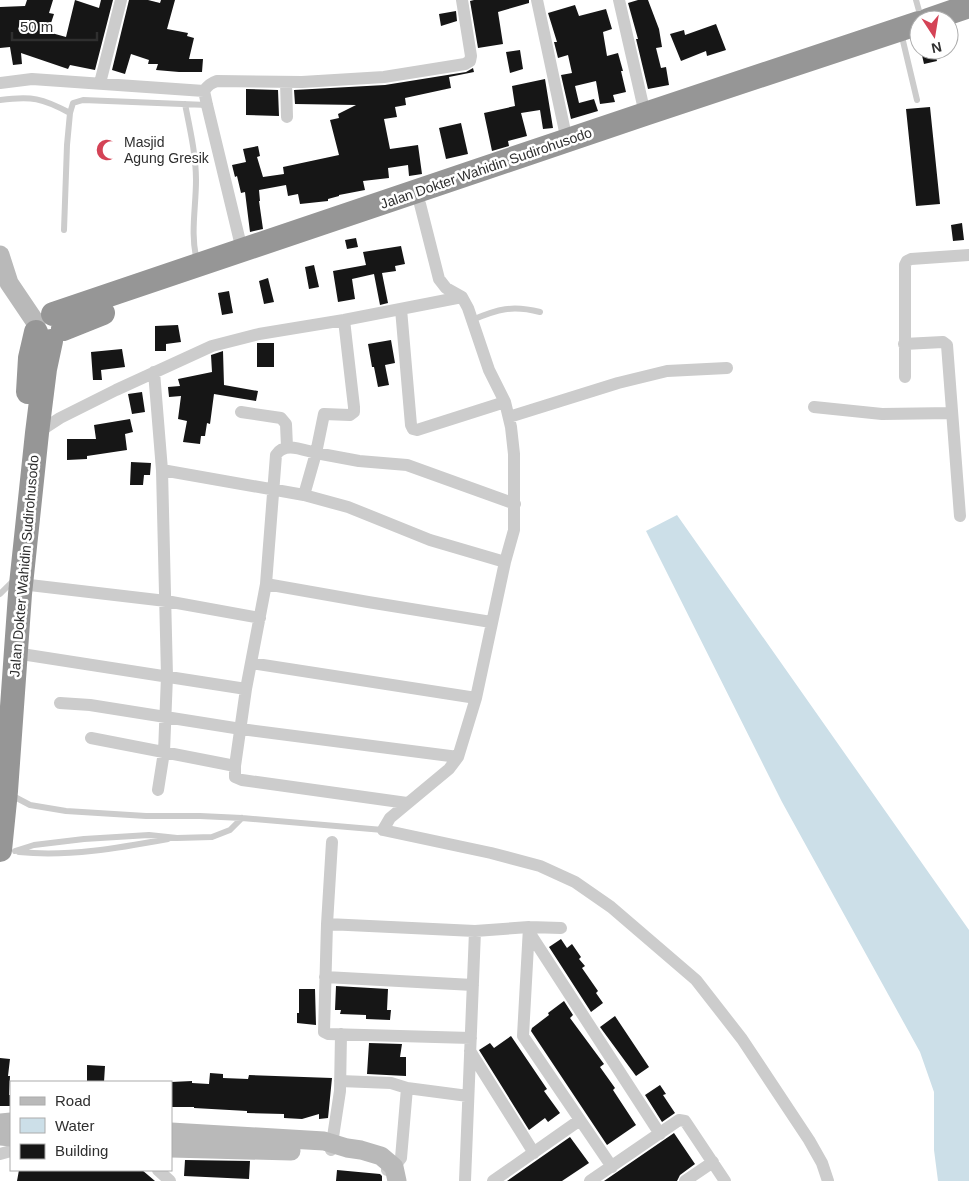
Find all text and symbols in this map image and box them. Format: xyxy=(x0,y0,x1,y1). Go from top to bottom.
scale bar xyxy=(12,10,98,42)
north arrow xyxy=(909,10,959,60)
text: 50 m xyxy=(20,18,53,35)
text: N xyxy=(930,39,943,57)
street label: Jalan Dokter Wahidin Sudirohusodo xyxy=(378,124,594,212)
place label: Masjid Agung Gresik xyxy=(124,134,210,166)
mosque icon: Masjid Agung Gresik xyxy=(94,137,120,163)
street label: Jalan Dokter Wahidin Sudirohusodo xyxy=(6,454,42,678)
legend xyxy=(10,1081,172,1171)
text: Road xyxy=(55,1092,91,1109)
text: Water xyxy=(55,1117,94,1134)
text: Building xyxy=(55,1142,108,1159)

